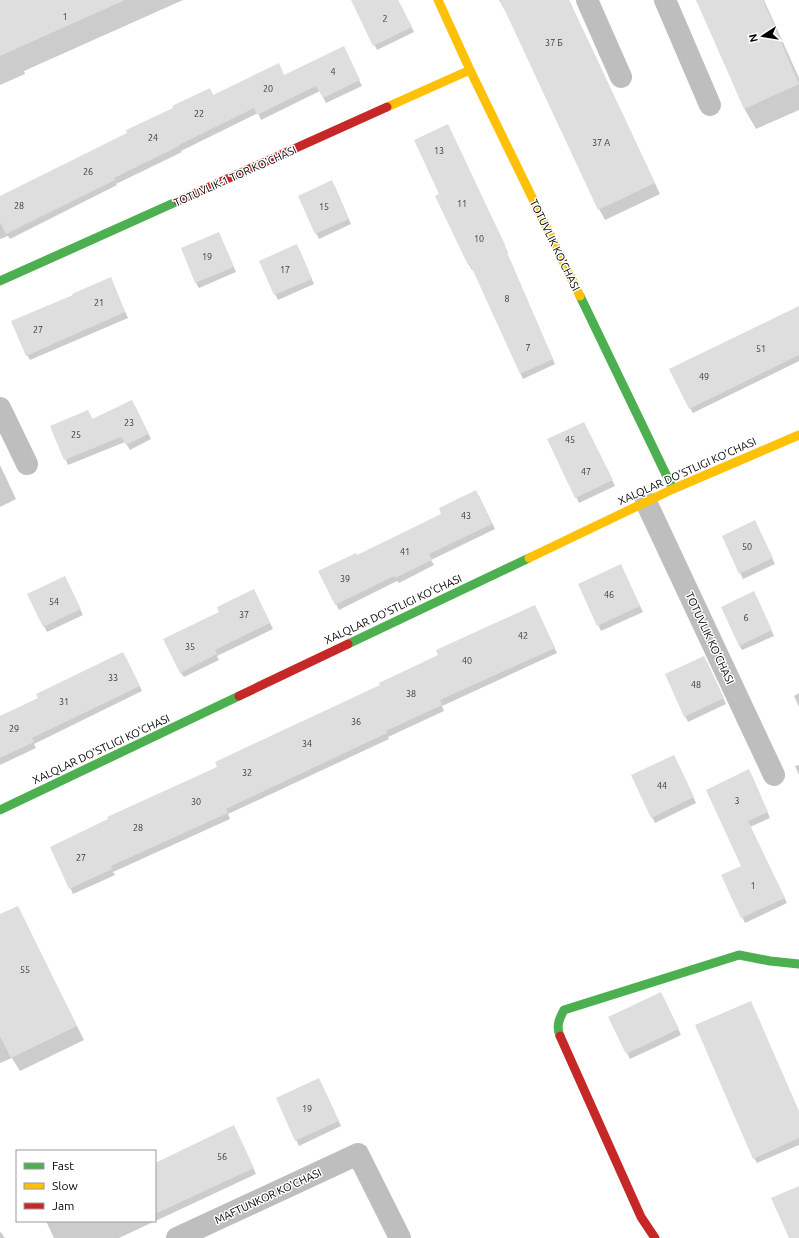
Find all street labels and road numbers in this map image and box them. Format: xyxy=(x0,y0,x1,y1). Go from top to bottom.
street label: TOTUVLIK-1 TOR KO'CHASI xyxy=(172,143,298,209)
street label: TOTUVLIK KO'CHASI xyxy=(528,197,582,293)
street label: XALQLAR DO'STLIGI KO'CHASI xyxy=(616,435,758,507)
street label: XALQLAR DO'STLIGI KO'CHASI xyxy=(323,572,463,646)
street label: TOTUVLIK KO'CHASI xyxy=(683,590,737,686)
street label: XALQLAR DO'STLIGI KO'CHASI xyxy=(31,712,171,786)
street label: MAFTUNKOR KO'CHASI xyxy=(213,1166,323,1226)

